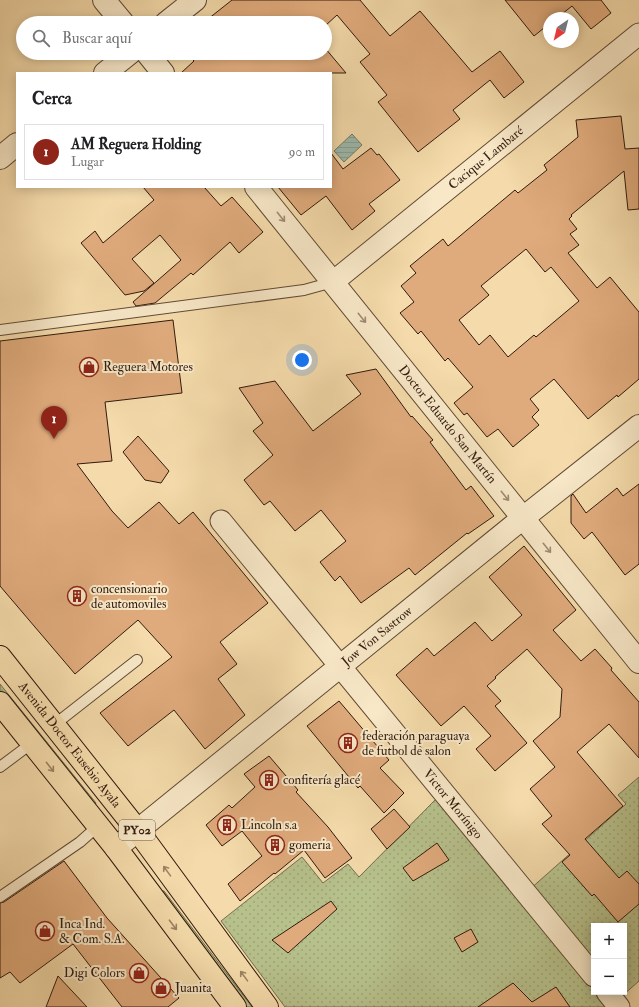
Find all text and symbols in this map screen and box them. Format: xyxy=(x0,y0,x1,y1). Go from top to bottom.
north arrow xyxy=(543,12,579,48)
search box xyxy=(16,16,332,60)
icon: search xyxy=(30,27,52,49)
text: Buscar aquí xyxy=(62,29,131,48)
text: Cerca xyxy=(32,88,72,109)
street label: Cacique Lambaré xyxy=(445,122,527,193)
text: AM Reguera Holding xyxy=(71,135,201,154)
text: 1 xyxy=(44,144,48,160)
text: 90 m xyxy=(289,144,315,160)
text: Lugar xyxy=(71,154,104,170)
one-way arrow xyxy=(276,212,285,223)
one-way arrow xyxy=(358,313,367,324)
your location xyxy=(292,350,312,370)
shop icon: Reguera Motores xyxy=(78,356,100,378)
place label: Reguera Motores xyxy=(103,359,193,375)
street label: Doctor Eduardo San Martín xyxy=(395,362,500,487)
pin: 1 xyxy=(41,406,67,439)
one-way arrow xyxy=(501,491,509,502)
one-way arrow xyxy=(543,543,552,554)
place label: concensionario de automoviles xyxy=(91,581,167,612)
building icon: concensionario de automoviles xyxy=(66,585,88,607)
street label: Jow Von Sastrow xyxy=(338,602,416,670)
street label: Avenida Doctor Eusebio Ayala xyxy=(14,678,125,811)
place label: federación paraguaya de futbol de salon xyxy=(362,728,470,759)
building icon: federación paraguaya de futbol de salon xyxy=(337,732,359,754)
one-way arrow xyxy=(46,761,55,772)
street label: Victor Morínigo xyxy=(420,766,486,842)
building icon: confitería glacé xyxy=(258,769,280,791)
place label: confitería glacé xyxy=(283,772,361,788)
building icon: Lincoln s.a xyxy=(216,814,238,836)
place label: Lincoln s.a xyxy=(241,817,298,833)
road number: PY02 xyxy=(119,820,155,840)
building icon: gomeria xyxy=(264,834,286,856)
place label: gomeria xyxy=(289,837,331,853)
one-way arrow xyxy=(163,865,171,876)
place label: Inca Ind. & Com. S.A. xyxy=(59,916,125,947)
one-way arrow xyxy=(169,919,177,930)
shop icon: Inca Ind. & Com. S.A. xyxy=(34,920,56,942)
map controls xyxy=(591,923,627,995)
button: + xyxy=(591,923,627,959)
button: − xyxy=(591,959,627,995)
shop icon: Digi Colors xyxy=(128,962,150,984)
place label: Digi Colors xyxy=(64,965,126,981)
one-way arrow xyxy=(240,970,248,981)
shop icon: Juanita xyxy=(150,977,172,999)
place label: Juanita xyxy=(174,980,212,996)

